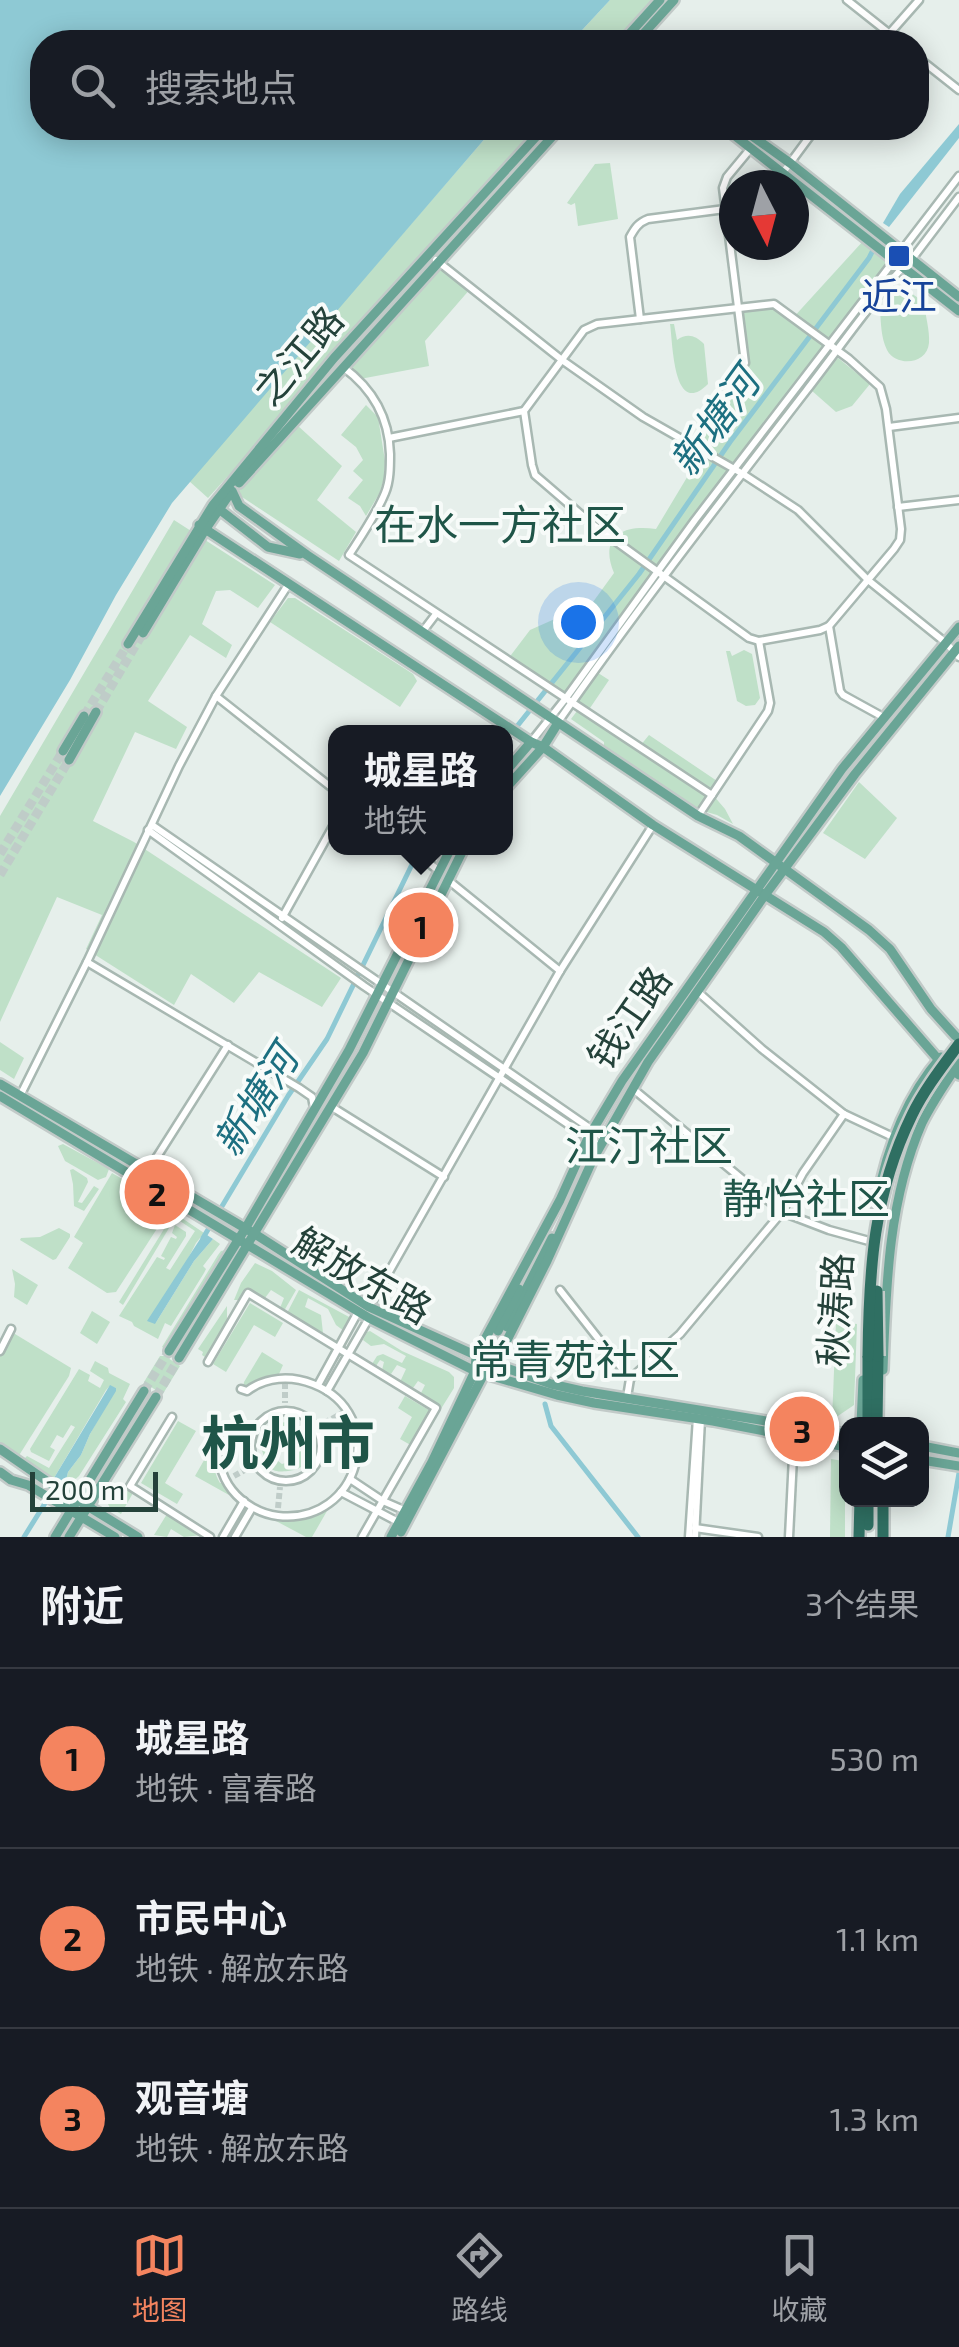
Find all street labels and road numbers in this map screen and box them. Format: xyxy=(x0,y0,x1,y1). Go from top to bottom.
street label: 之江路 xyxy=(243,296,352,413)
street label: 钱江路 xyxy=(577,957,680,1077)
street label: 解放东路 xyxy=(286,1216,440,1332)
street label: 秋涛路 xyxy=(808,1252,860,1368)

